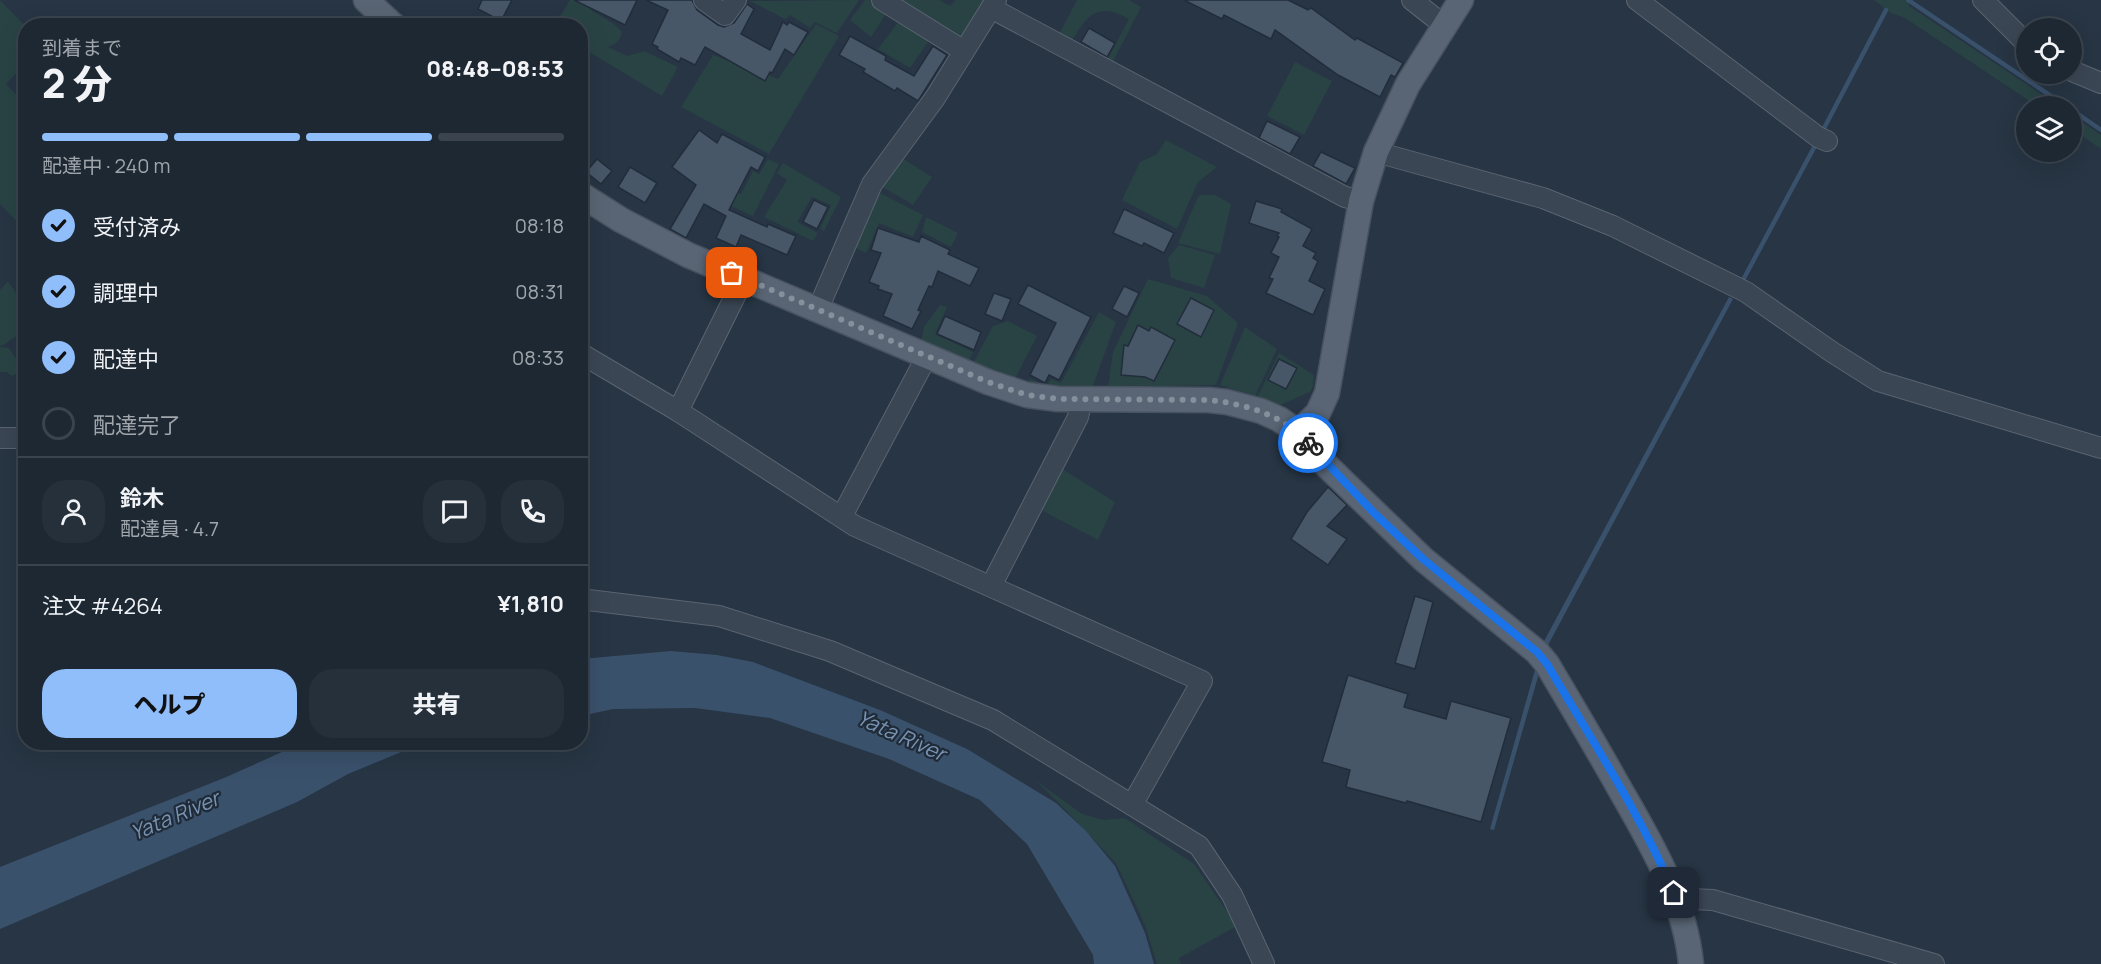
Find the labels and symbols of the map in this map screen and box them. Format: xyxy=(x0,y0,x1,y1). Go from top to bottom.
pin xyxy=(706,247,757,298)
courier xyxy=(1278,413,1338,473)
water label: Yata River xyxy=(853,703,952,768)
water label: Yata River xyxy=(126,783,226,846)
pin xyxy=(1648,867,1699,918)

